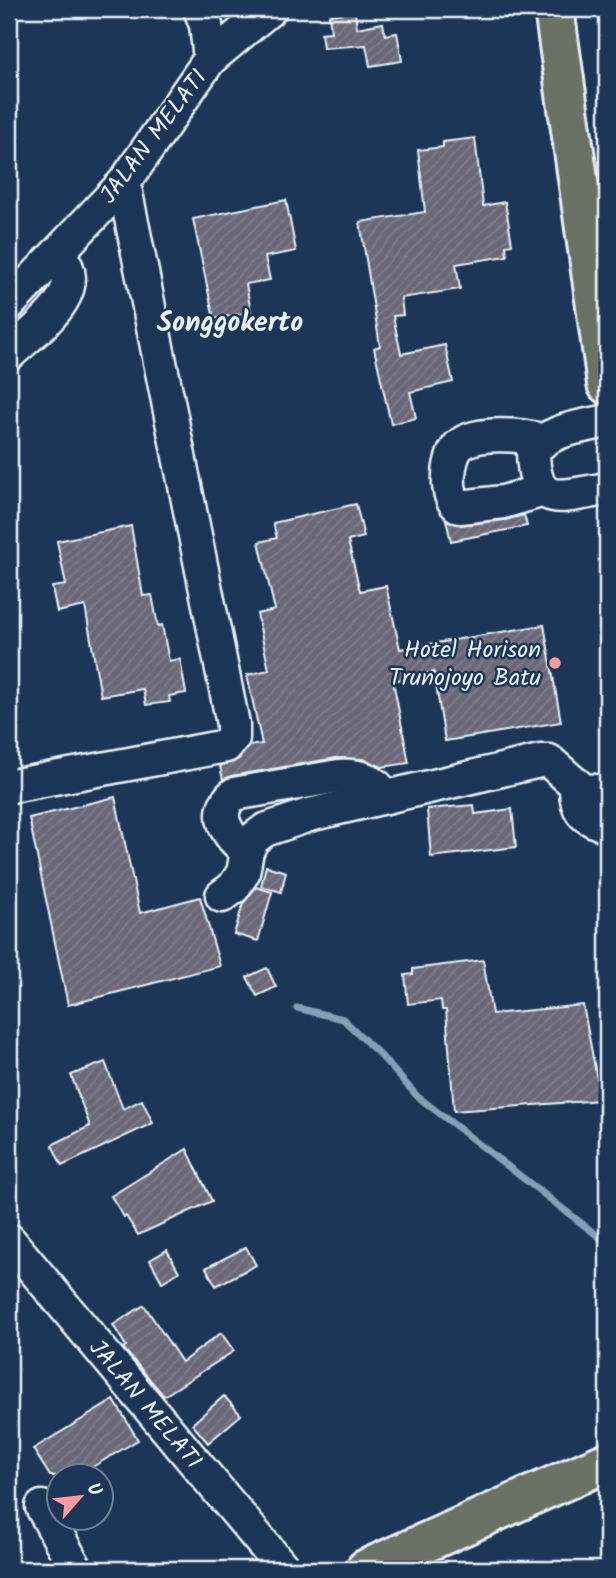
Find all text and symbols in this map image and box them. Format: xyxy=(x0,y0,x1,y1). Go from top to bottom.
street label: JALAN MELATI xyxy=(90,61,218,213)
district label: Songgokerto xyxy=(157,301,303,346)
place label: Hotel Horison Trunojoyo Batu xyxy=(389,631,541,698)
marker: Hotel Horison Trunojoyo Batu xyxy=(547,655,563,671)
street label: JALAN MELATI xyxy=(78,1331,211,1479)
north arrow xyxy=(46,1462,116,1532)
text: U xyxy=(77,1478,109,1503)

